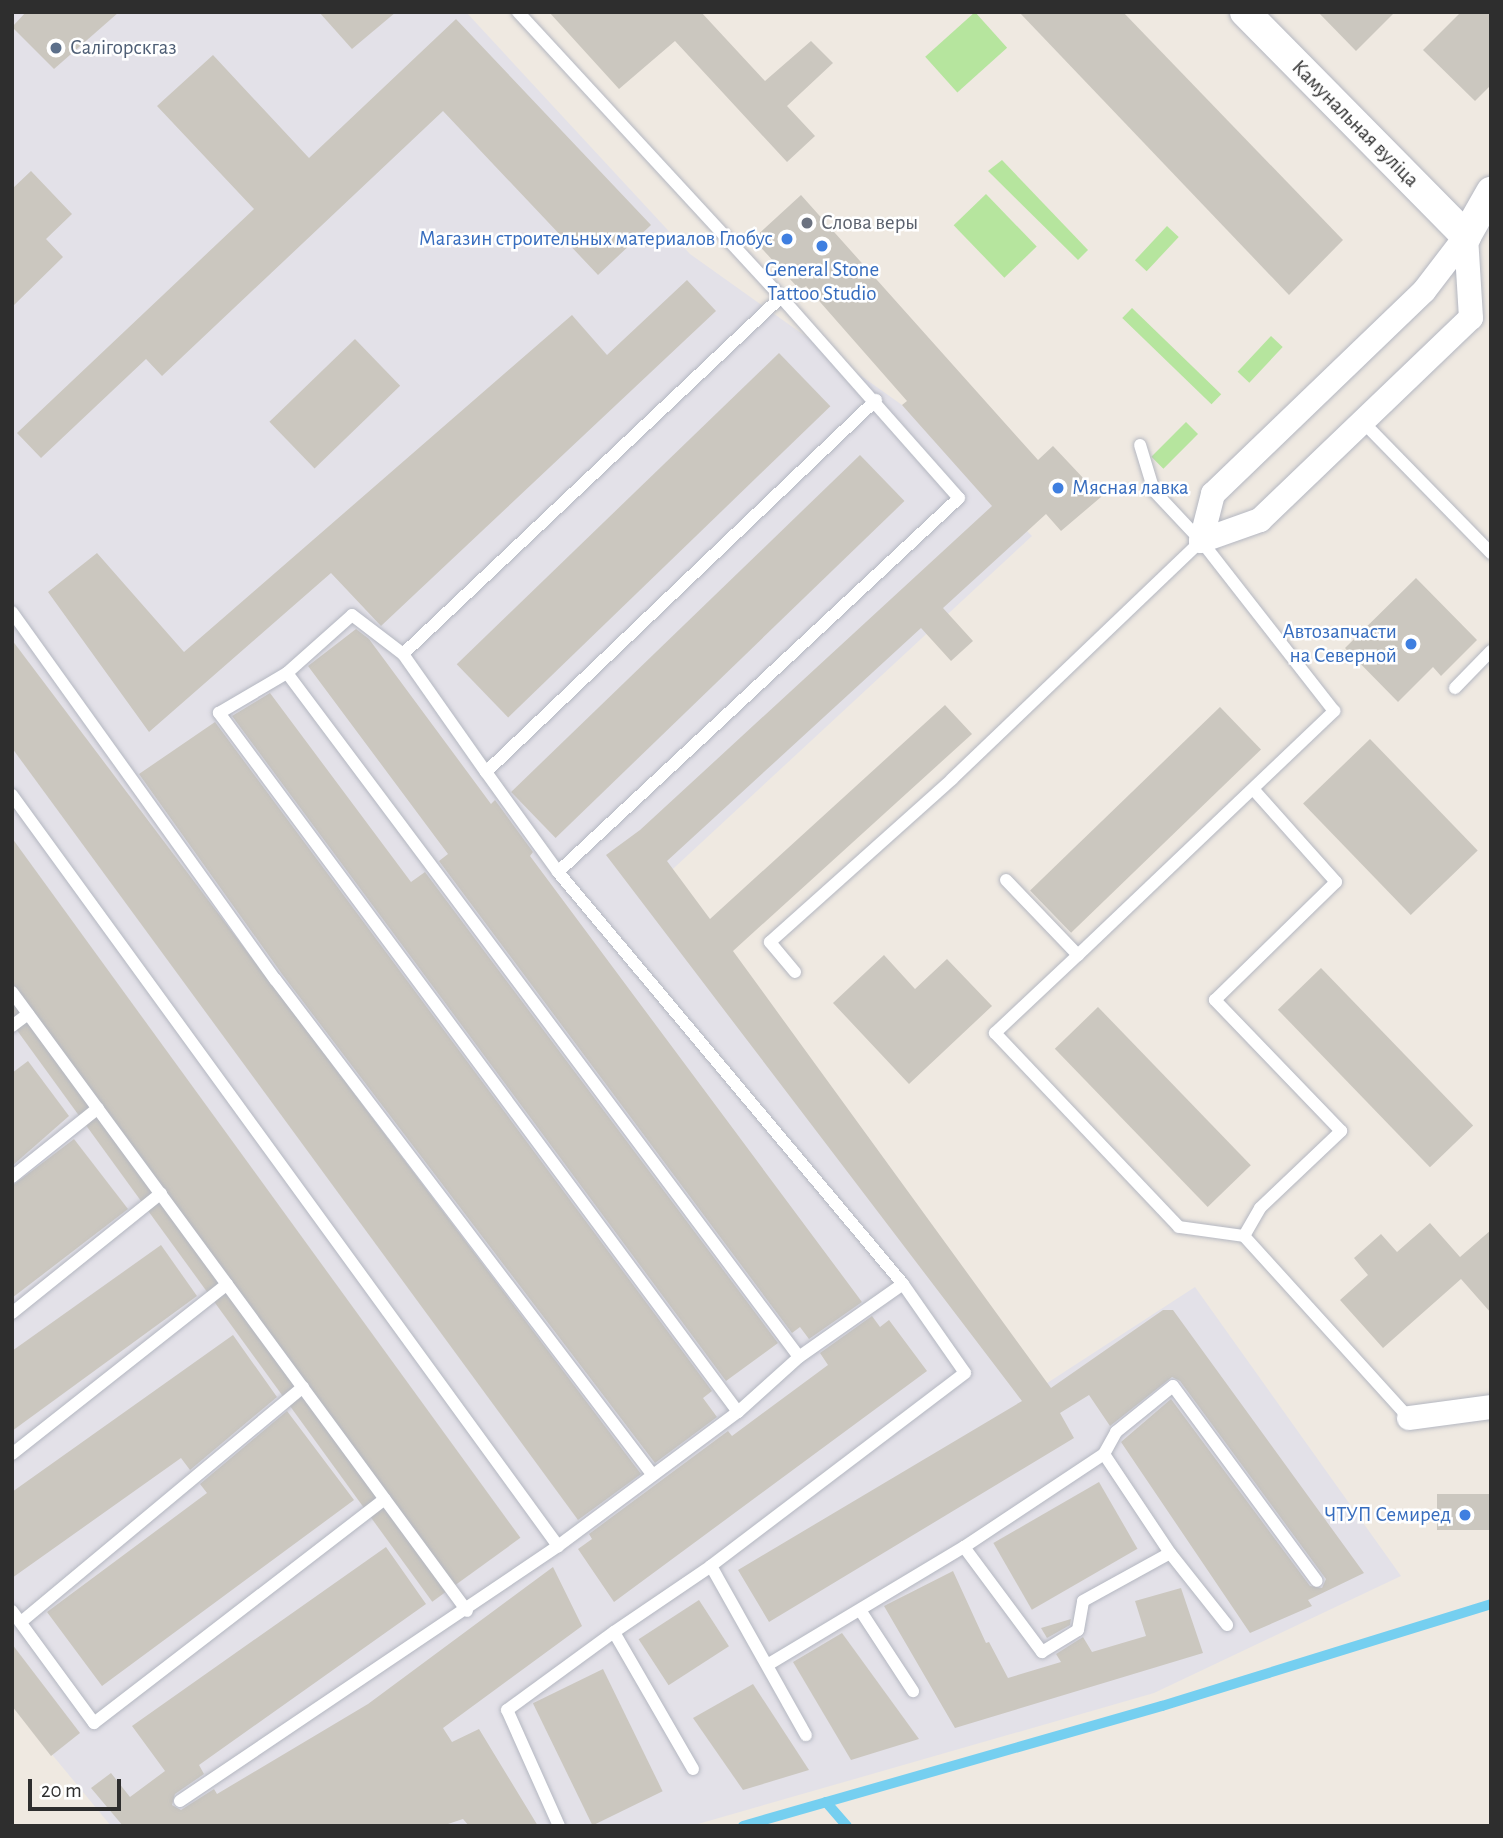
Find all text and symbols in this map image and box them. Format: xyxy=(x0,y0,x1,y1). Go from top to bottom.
place label: Салігорскгаз xyxy=(70,35,177,61)
marker: Салігорскгаз xyxy=(48,40,64,56)
street label: Камунальная вуліца xyxy=(1286,55,1424,193)
place label: Слова веры xyxy=(821,210,918,236)
marker: Слова веры xyxy=(799,215,815,231)
place label: Магазин строительных материалов Глобус xyxy=(419,226,773,252)
marker: Магазин строительных материалов Глобус xyxy=(779,231,795,247)
marker: General Stone Tattoo Studio xyxy=(814,238,830,254)
place label: General Stone Tattoo Studio xyxy=(765,257,879,307)
place label: Мясная лавка xyxy=(1072,475,1188,501)
marker: Мясная лавка xyxy=(1050,480,1066,496)
place label: Автозапчасти на Северной xyxy=(1282,619,1397,669)
marker: Автозапчасти на Северной xyxy=(1403,636,1419,652)
place label: ЧТУП Семиред xyxy=(1324,1502,1451,1528)
marker: ЧТУП Семиред xyxy=(1457,1507,1473,1523)
scale bar xyxy=(32,1764,124,1808)
text: 20 m xyxy=(41,1780,82,1801)

